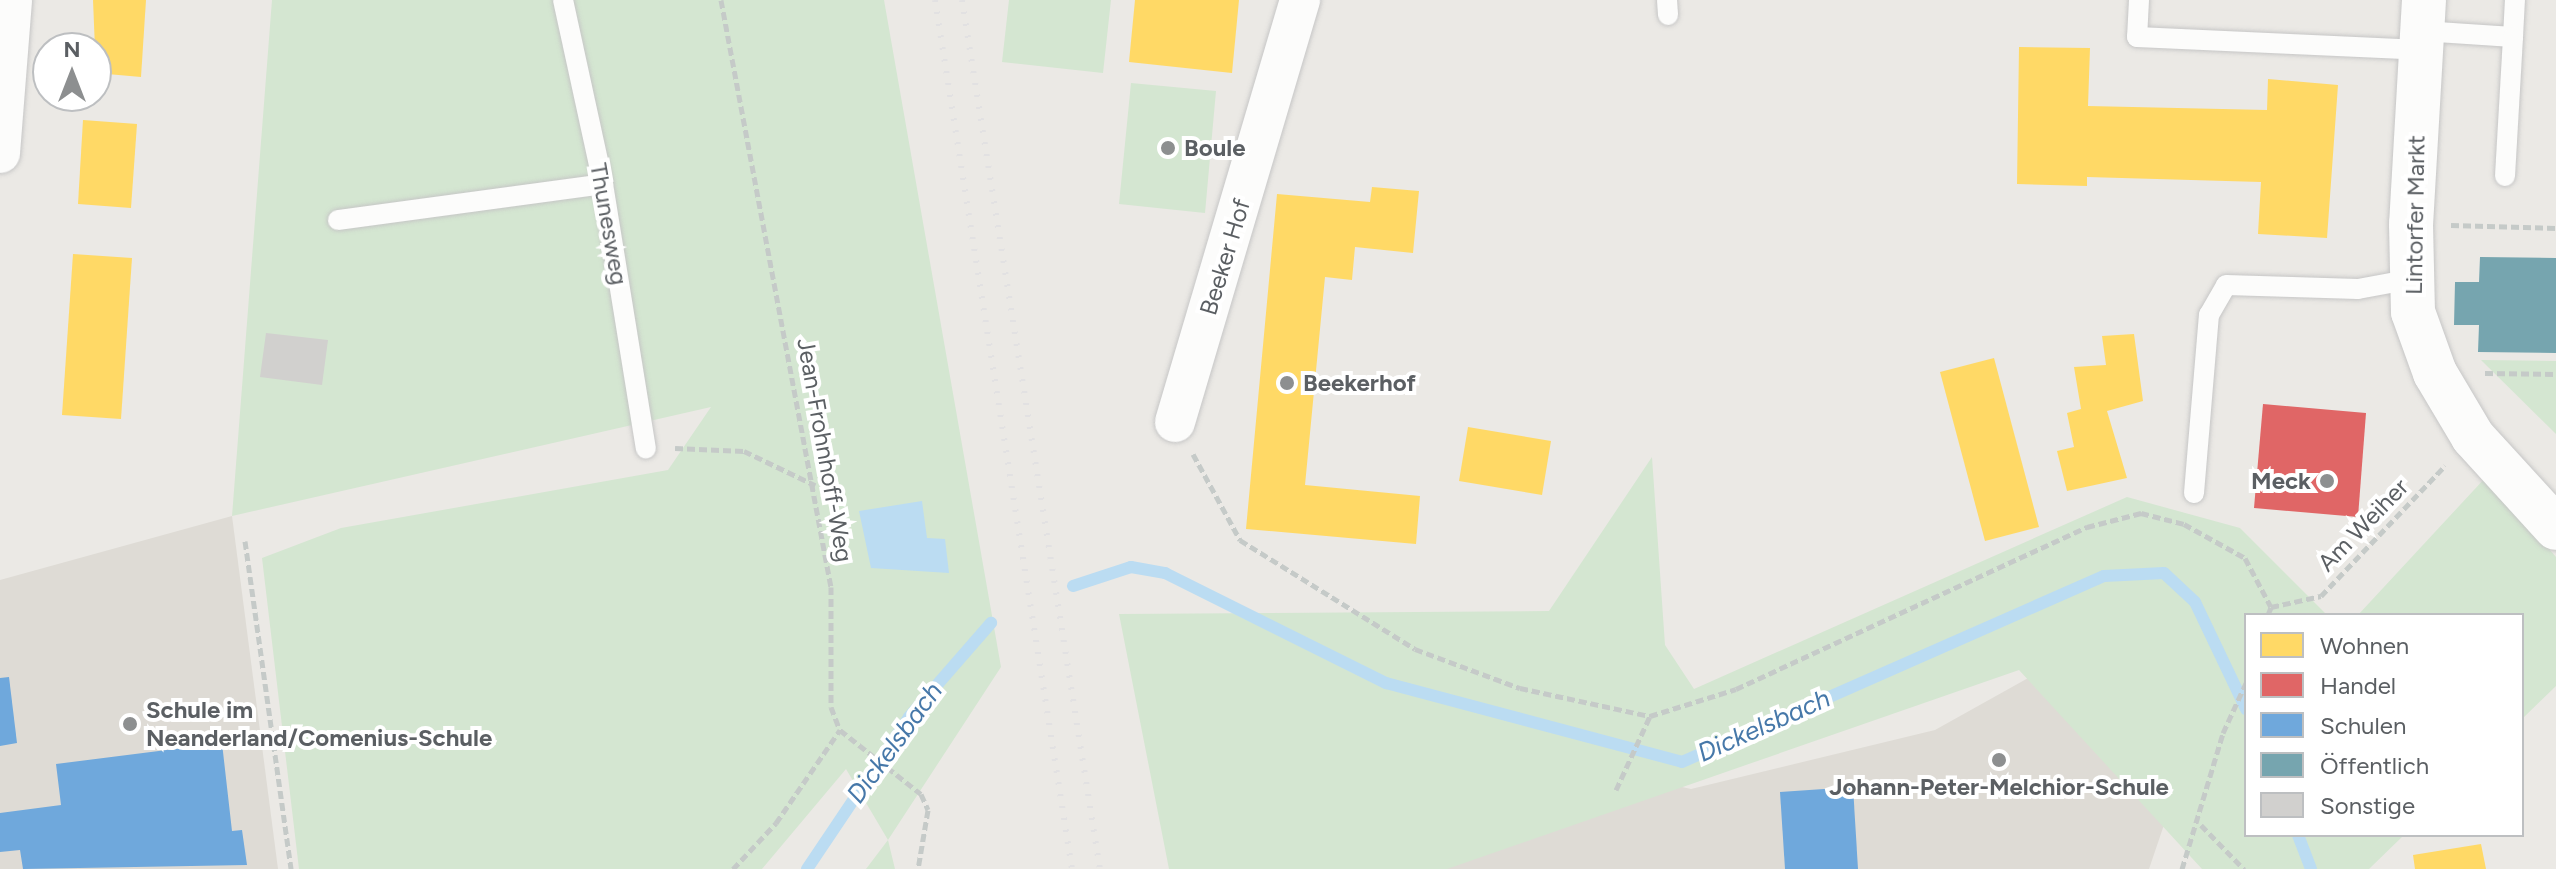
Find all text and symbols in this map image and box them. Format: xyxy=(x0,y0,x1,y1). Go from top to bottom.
north arrow xyxy=(32,32,112,112)
text: N xyxy=(63,36,81,63)
place label: Boule xyxy=(1184,134,1245,162)
street label: Lintorfer Markt xyxy=(2399,135,2431,295)
marker: Boule xyxy=(1159,139,1177,157)
street label: Thunesweg xyxy=(584,161,634,287)
street label: Beeker Hof xyxy=(1194,195,1256,319)
street label: Jean-Frohnhoff-Weg xyxy=(791,336,859,564)
place label: Beekerhof xyxy=(1303,369,1416,397)
marker: Beekerhof xyxy=(1278,374,1296,392)
place label: Meck xyxy=(2251,467,2311,495)
marker: Meck xyxy=(2318,472,2336,490)
street label: Am Weiher xyxy=(2312,473,2414,577)
legend xyxy=(2244,613,2524,837)
text: Wohnen xyxy=(2320,631,2409,660)
text: Handel xyxy=(2320,671,2396,700)
water label: Dickelsbach xyxy=(841,676,949,810)
water label: Dickelsbach xyxy=(1693,683,1835,769)
place label: Schule im Neanderland/Comenius-Schule xyxy=(146,696,492,752)
text: Schulen xyxy=(2320,711,2406,740)
marker: Schule im Neanderland/Comenius-Schule xyxy=(121,715,139,733)
marker: Johann-Peter-Melchior-Schule xyxy=(1990,751,2008,769)
text: Öffentlich xyxy=(2320,751,2429,780)
place label: Johann-Peter-Melchior-Schule xyxy=(1829,773,2169,801)
text: Sonstige xyxy=(2320,791,2415,820)

